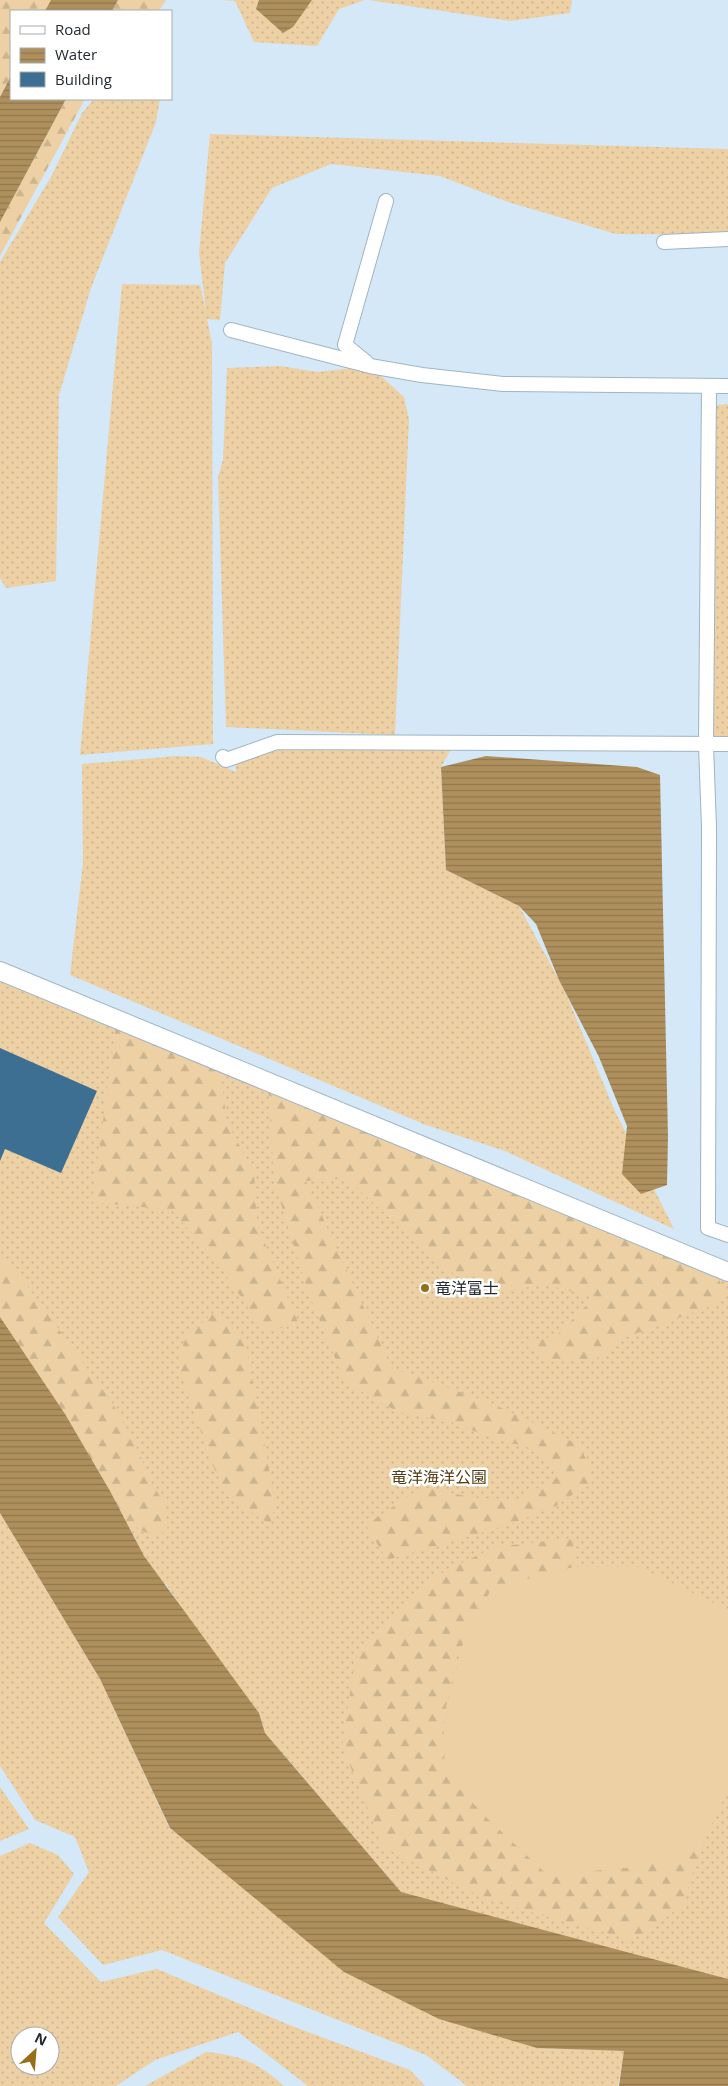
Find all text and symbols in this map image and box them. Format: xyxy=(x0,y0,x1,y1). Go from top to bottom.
legend xyxy=(10,10,172,100)
text: Road xyxy=(55,19,91,39)
text: Water xyxy=(55,44,97,64)
text: Building xyxy=(55,69,112,89)
place label: 竜洋富士 xyxy=(435,1277,499,1299)
marker: 竜洋富士 xyxy=(419,1282,431,1294)
park label: 竜洋海洋公園 xyxy=(391,1466,487,1488)
north arrow xyxy=(10,2026,60,2076)
text: N xyxy=(32,2028,50,2050)

